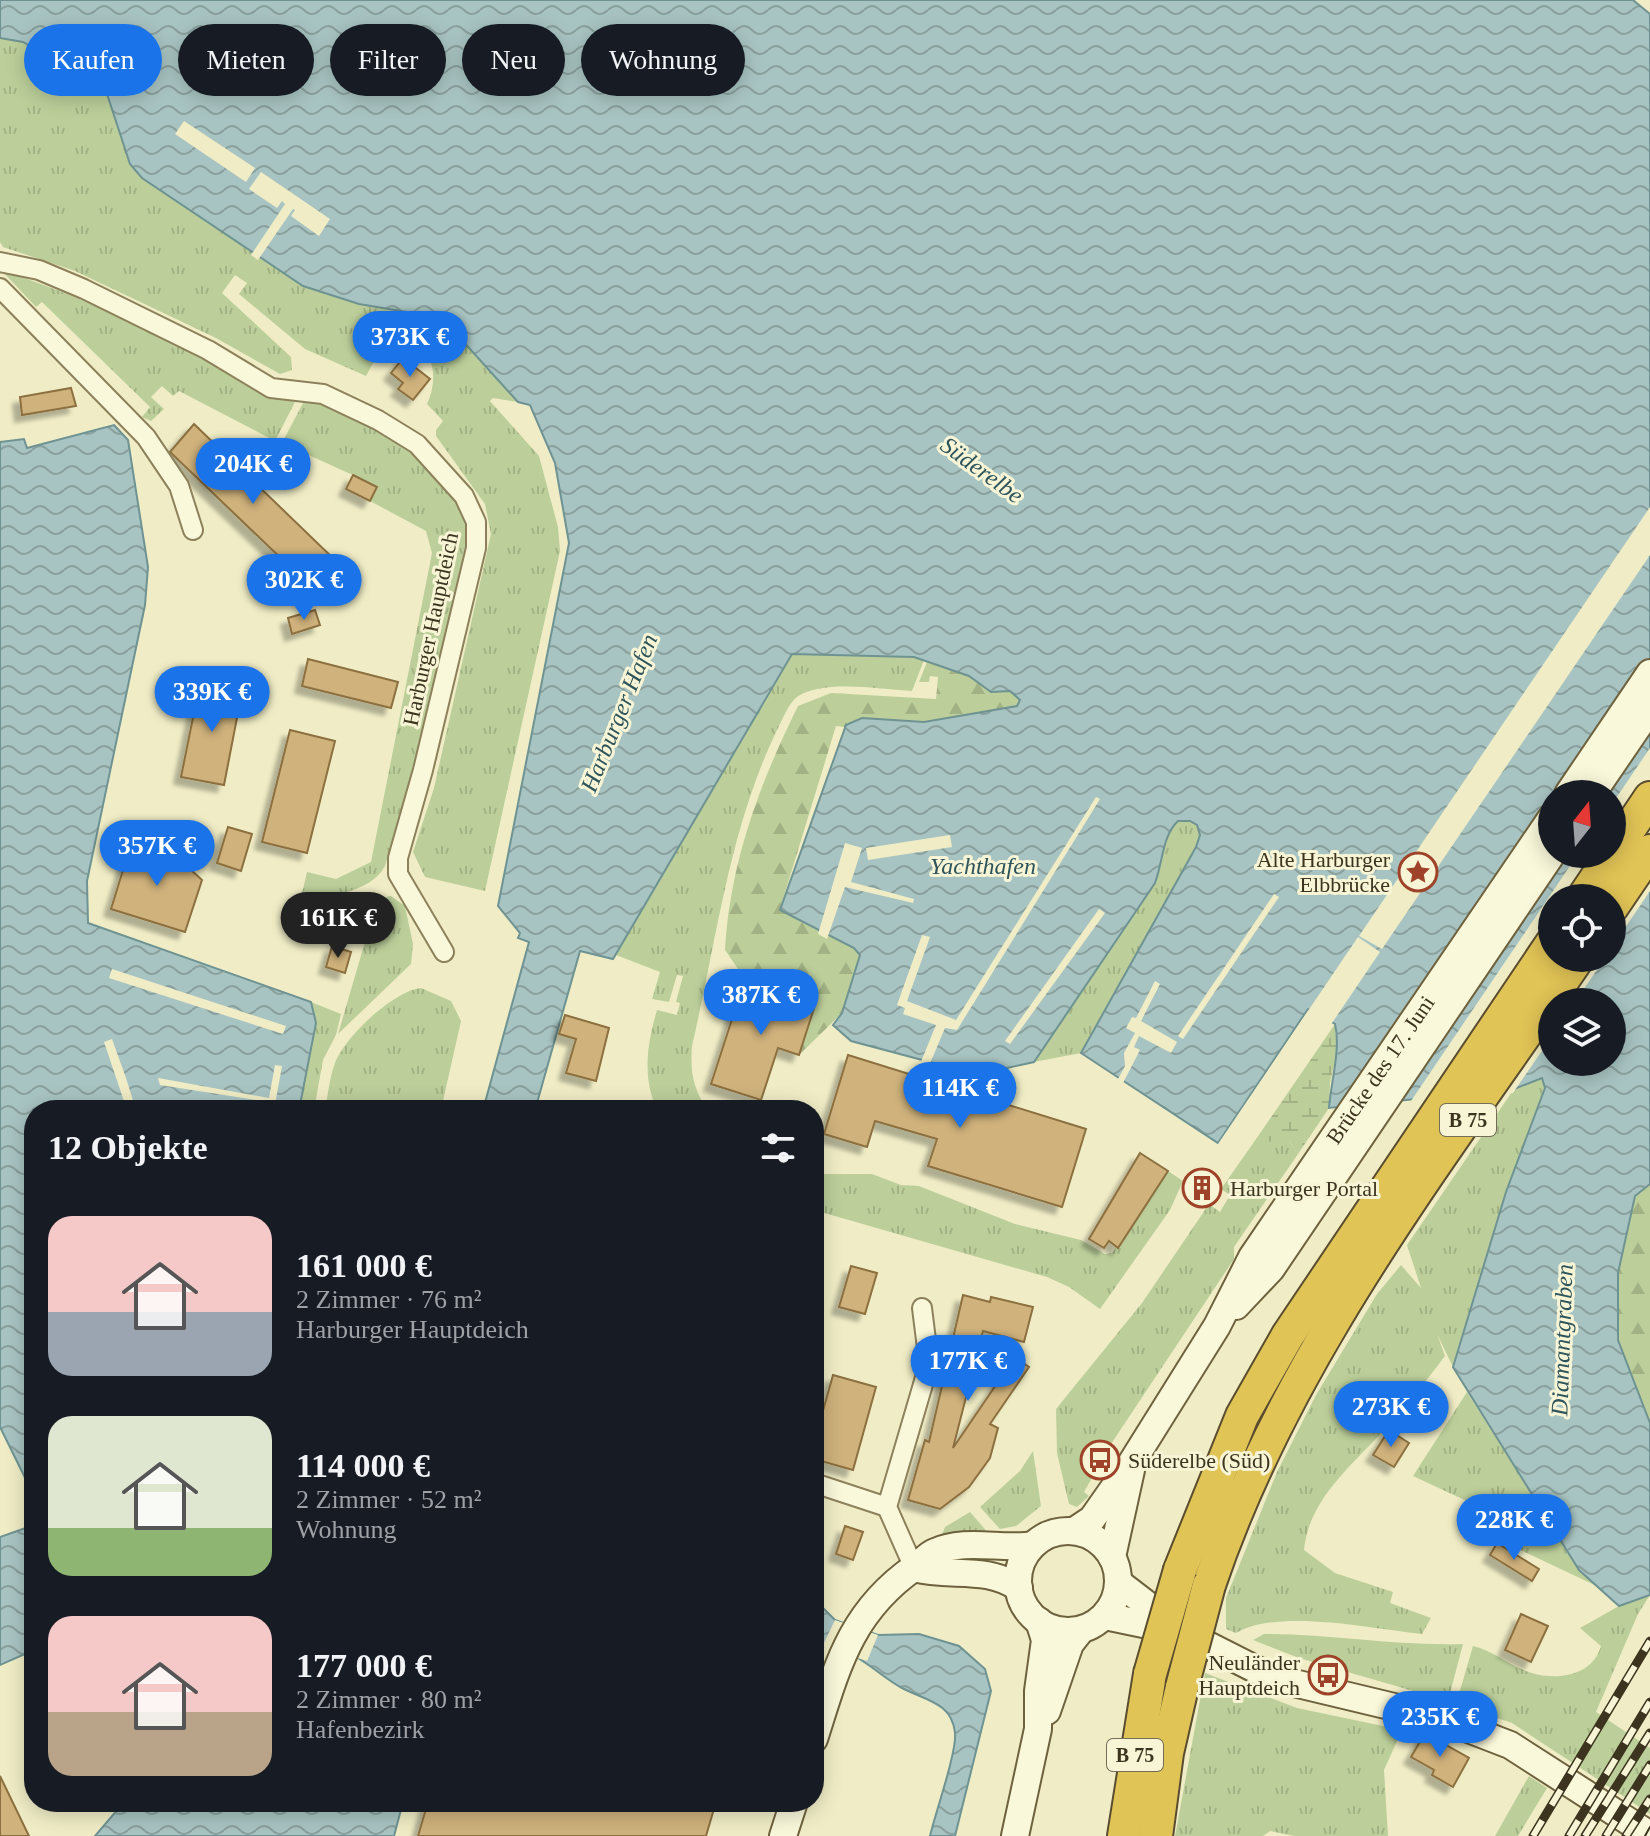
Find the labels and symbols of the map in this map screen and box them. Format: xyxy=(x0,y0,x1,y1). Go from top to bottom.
pin: 373K € xyxy=(345,311,475,379)
water label: Süderelbe xyxy=(936,432,1028,509)
pin: 204K € xyxy=(188,438,318,506)
street label: Harburger Hauptdeich xyxy=(398,530,463,728)
pin: 302K € xyxy=(239,554,369,622)
water label: Harburger Hafen xyxy=(575,630,662,797)
pin: 339K € xyxy=(147,666,277,734)
north arrow xyxy=(1538,780,1626,868)
pin: 357K € xyxy=(92,820,222,888)
place label: Alte Harburger Elbbrücke xyxy=(1257,847,1391,897)
place icon: Alte Harburger Elbbrücke xyxy=(1397,851,1439,893)
water label: Yachthafen xyxy=(930,853,1036,879)
pin: 161K € xyxy=(273,892,403,960)
pin: 387K € xyxy=(696,969,826,1037)
street label: Brücke des 17. Juni xyxy=(1321,991,1439,1148)
pin: 114K € xyxy=(895,1062,1025,1130)
road number: B 75 xyxy=(1440,1104,1496,1136)
building icon: Harburger Portal xyxy=(1181,1167,1223,1209)
place label: Harburger Portal xyxy=(1230,1176,1378,1201)
water label: Diamantgraben xyxy=(1546,1264,1578,1417)
pin: 177K € xyxy=(903,1335,1033,1403)
pin: 273K € xyxy=(1326,1381,1456,1449)
bus stop icon: Süderelbe (Süd) xyxy=(1079,1439,1121,1481)
place label: Süderelbe (Süd) xyxy=(1128,1448,1270,1473)
pin: 228K € xyxy=(1449,1494,1579,1562)
place label: Neuländer Hauptdeich xyxy=(1199,1650,1301,1700)
bus stop icon: Neuländer Hauptdeich xyxy=(1307,1654,1349,1696)
pin: 235K € xyxy=(1375,1691,1505,1759)
road number: B 75 xyxy=(1107,1739,1163,1771)

